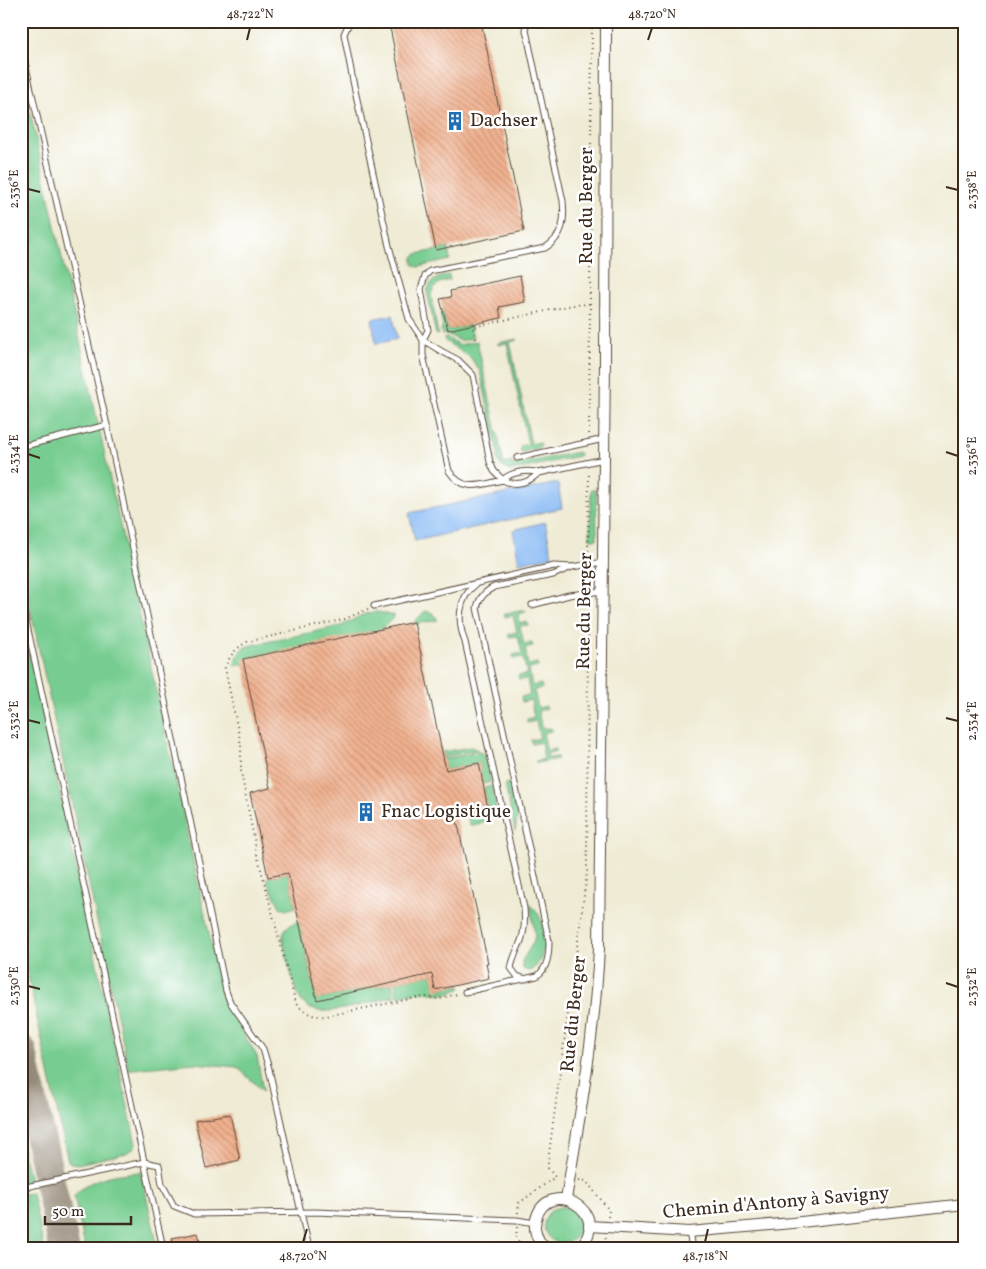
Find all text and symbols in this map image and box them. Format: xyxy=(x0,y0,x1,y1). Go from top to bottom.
text: 48.722°N xyxy=(226,7,274,23)
text: 48.720°N xyxy=(628,7,676,23)
place label: Dachser xyxy=(470,108,538,134)
building icon: Dachser xyxy=(444,110,466,132)
street label: Rue du Berger xyxy=(574,147,600,265)
text: 2.336°E xyxy=(7,170,23,208)
text: 2.338°E xyxy=(965,171,981,209)
text: 2.334°E xyxy=(7,434,23,474)
text: 2.336°E xyxy=(965,437,981,475)
street label: Rue du Berger xyxy=(571,552,599,670)
text: 2.332°E xyxy=(7,701,23,739)
text: 2.334°E xyxy=(965,701,981,741)
place label: Fnac Logistique xyxy=(381,799,511,825)
building icon: Fnac Logistique xyxy=(355,801,377,823)
street label: Rue du Berger xyxy=(555,954,593,1074)
text: 2.330°E xyxy=(7,966,23,1006)
text: 2.332°E xyxy=(965,968,981,1006)
street label: Chemin d'Antony à Savigny xyxy=(662,1180,890,1226)
scale bar xyxy=(45,1194,131,1226)
text: 50 m xyxy=(52,1202,84,1223)
text: 48.720°N xyxy=(279,1249,327,1265)
text: 48.718°N xyxy=(682,1249,728,1265)

